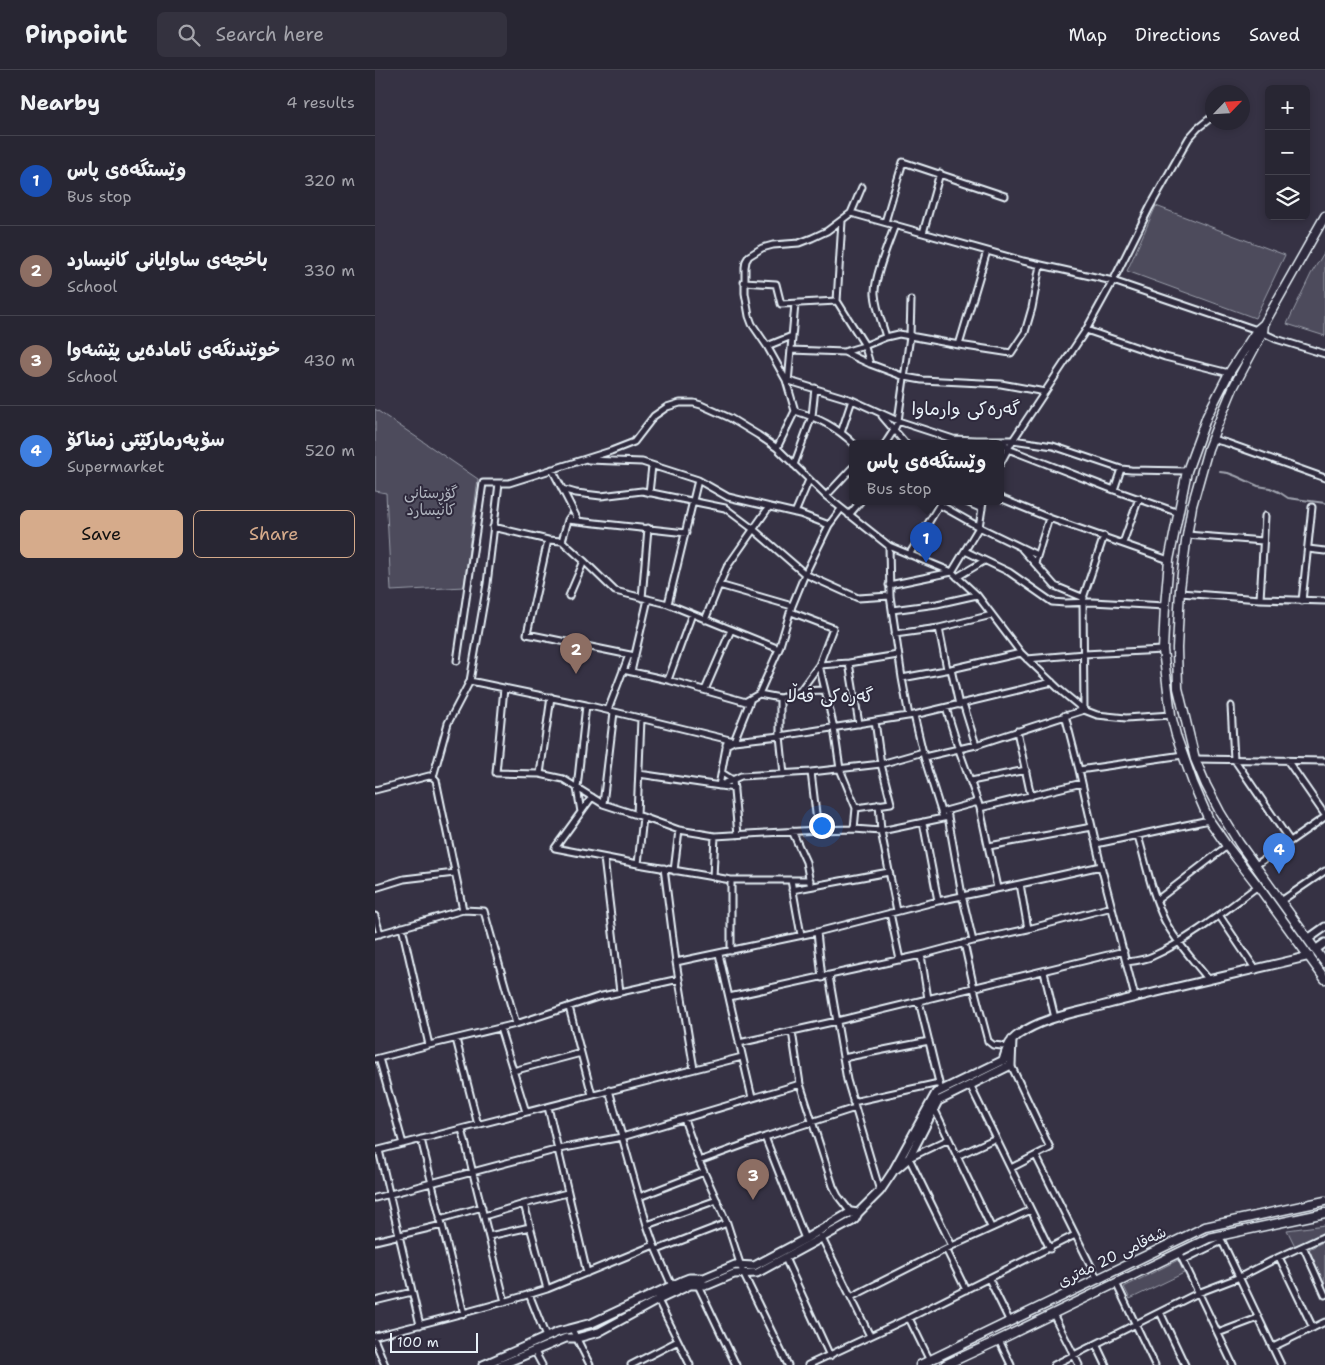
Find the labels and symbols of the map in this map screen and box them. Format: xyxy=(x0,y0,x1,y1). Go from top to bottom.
north arrow xyxy=(1205,85,1250,130)
district label: گەرەکی وارماوا xyxy=(912,397,1021,421)
park label: گۆڕستانی کانیسارد xyxy=(404,483,458,520)
pin: 1 xyxy=(910,522,942,563)
pin: 2 xyxy=(560,633,592,674)
district label: گەرەکی قەڵا xyxy=(786,683,874,708)
your location xyxy=(809,813,835,839)
pin: 4 xyxy=(1263,833,1295,874)
pin: 3 xyxy=(737,1159,769,1200)
street label: شەقامی 20 مەتری xyxy=(1054,1222,1170,1292)
scale bar xyxy=(390,1330,477,1353)

